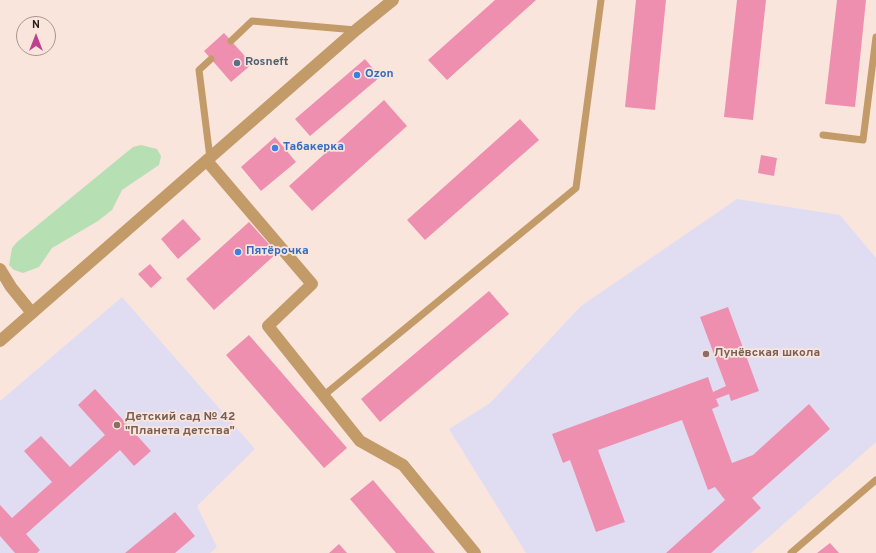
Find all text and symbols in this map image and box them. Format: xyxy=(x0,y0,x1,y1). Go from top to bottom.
north arrow xyxy=(16,16,56,56)
text: N xyxy=(32,18,40,32)
place label: Rosneft xyxy=(245,56,289,70)
marker: Rosneft xyxy=(232,58,242,68)
place label: Ozon xyxy=(365,68,394,82)
marker: Ozon xyxy=(352,70,362,80)
place label: Табакерка xyxy=(283,141,344,155)
marker: Табакерка xyxy=(270,143,280,153)
place label: Пятёрочка xyxy=(246,245,309,259)
marker: Пятёрочка xyxy=(233,247,243,257)
place label: Лунёвская школа xyxy=(714,347,820,361)
marker: Лунёвская школа xyxy=(701,349,711,359)
place label: Детский сад № 42 "Планета детства" xyxy=(125,411,235,439)
marker: Детский сад № 42 "Планета детства" xyxy=(112,420,122,430)

